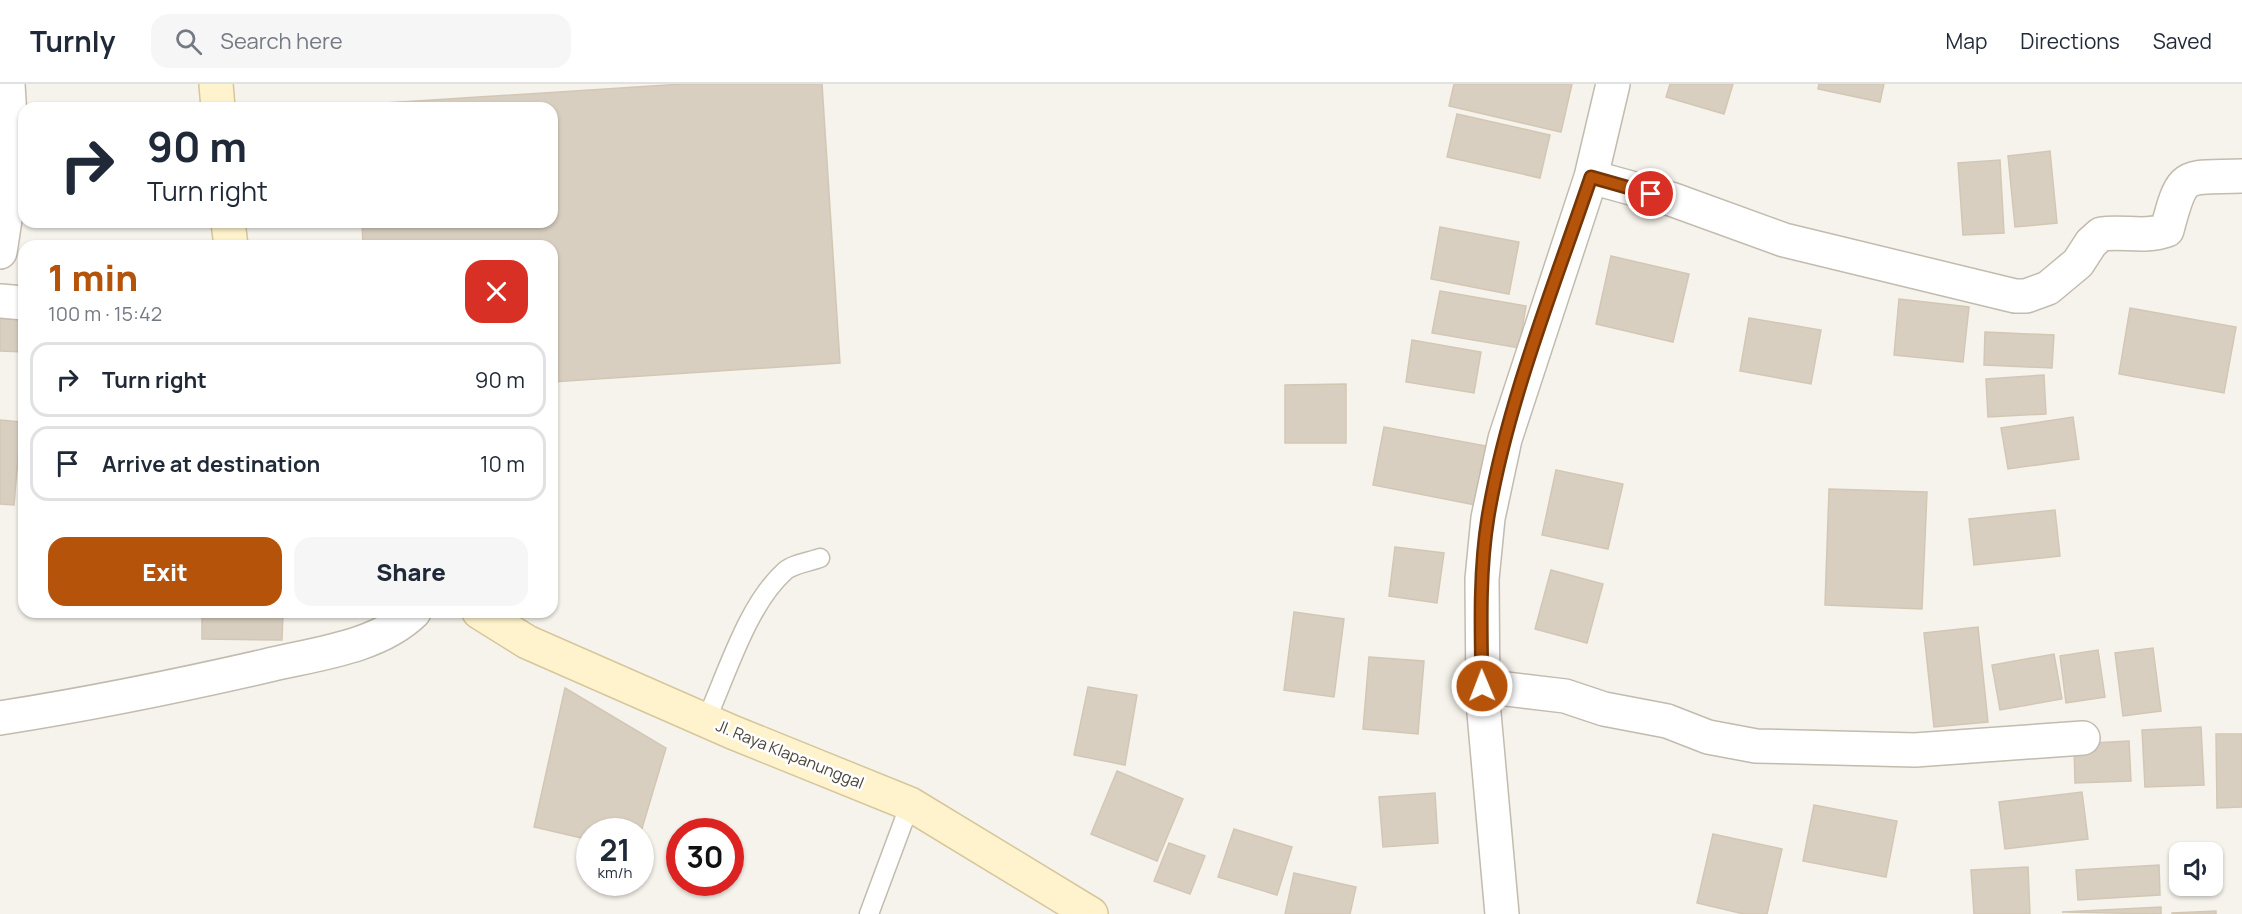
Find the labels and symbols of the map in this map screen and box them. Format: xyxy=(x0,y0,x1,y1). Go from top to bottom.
pin xyxy=(1625,168,1676,219)
position arrow xyxy=(1450,654,1514,718)
street label: Jl. Raya Klapanunggal xyxy=(713,714,867,794)
speed limit sign: 30 xyxy=(666,818,744,896)

